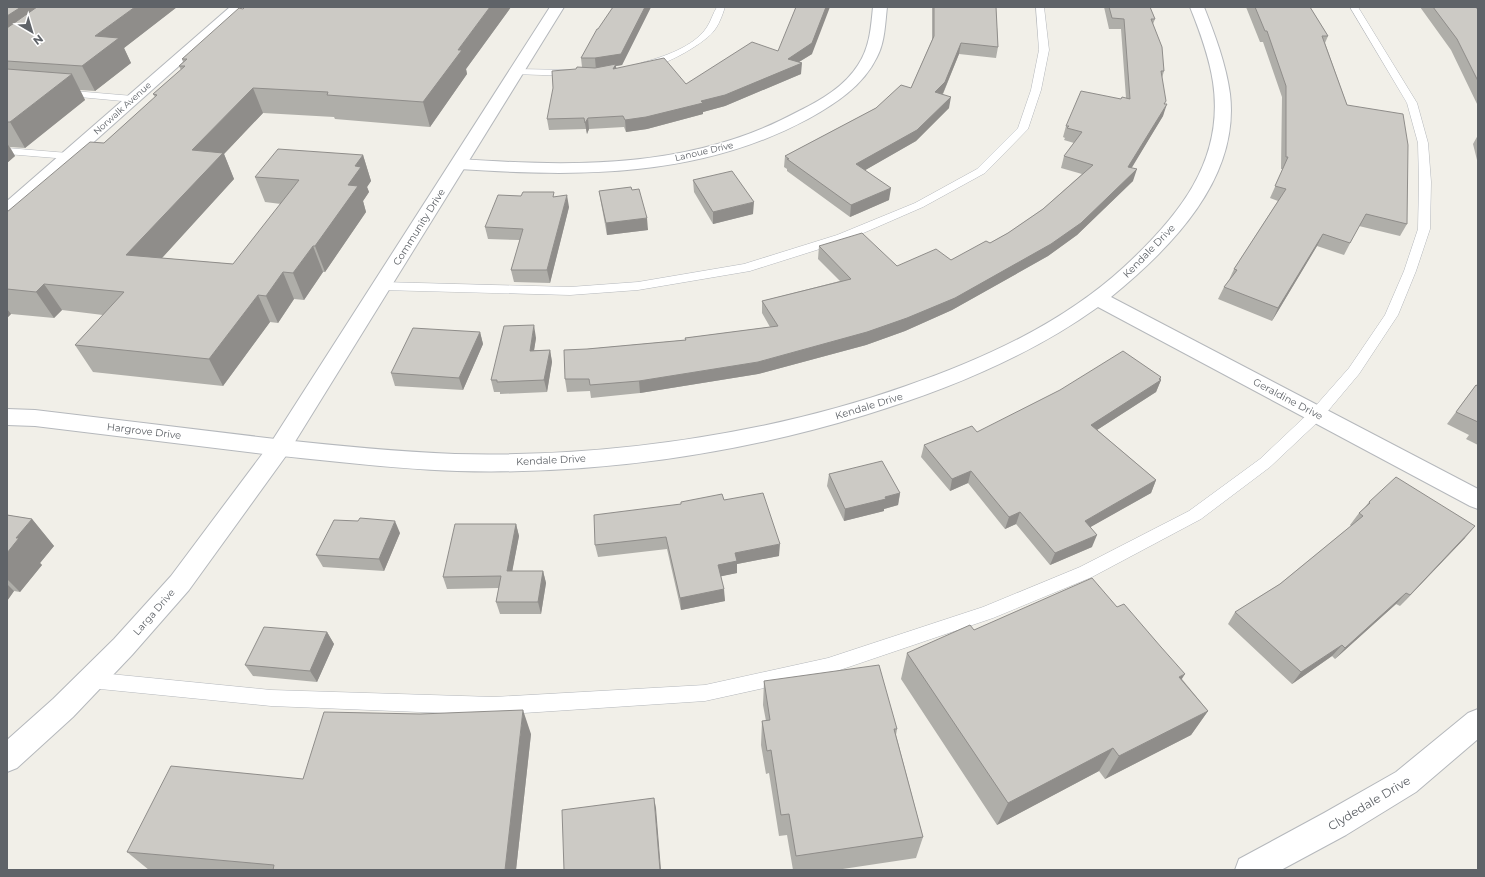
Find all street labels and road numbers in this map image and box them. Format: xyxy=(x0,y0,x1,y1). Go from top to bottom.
street label: Norwalk Avenue xyxy=(91,79,154,137)
street label: Lanoue Drive xyxy=(674,139,735,163)
street label: Community Drive xyxy=(390,186,448,268)
street label: Kendale Drive xyxy=(1120,221,1178,281)
street label: Geraldine Drive xyxy=(1251,375,1325,423)
street label: Kendale Drive xyxy=(834,390,904,422)
street label: Hargrove Drive xyxy=(106,420,182,442)
street label: Kendale Drive xyxy=(516,452,586,468)
street label: Larga Drive xyxy=(130,586,178,638)
street label: Clydedale Drive xyxy=(1325,772,1413,834)

